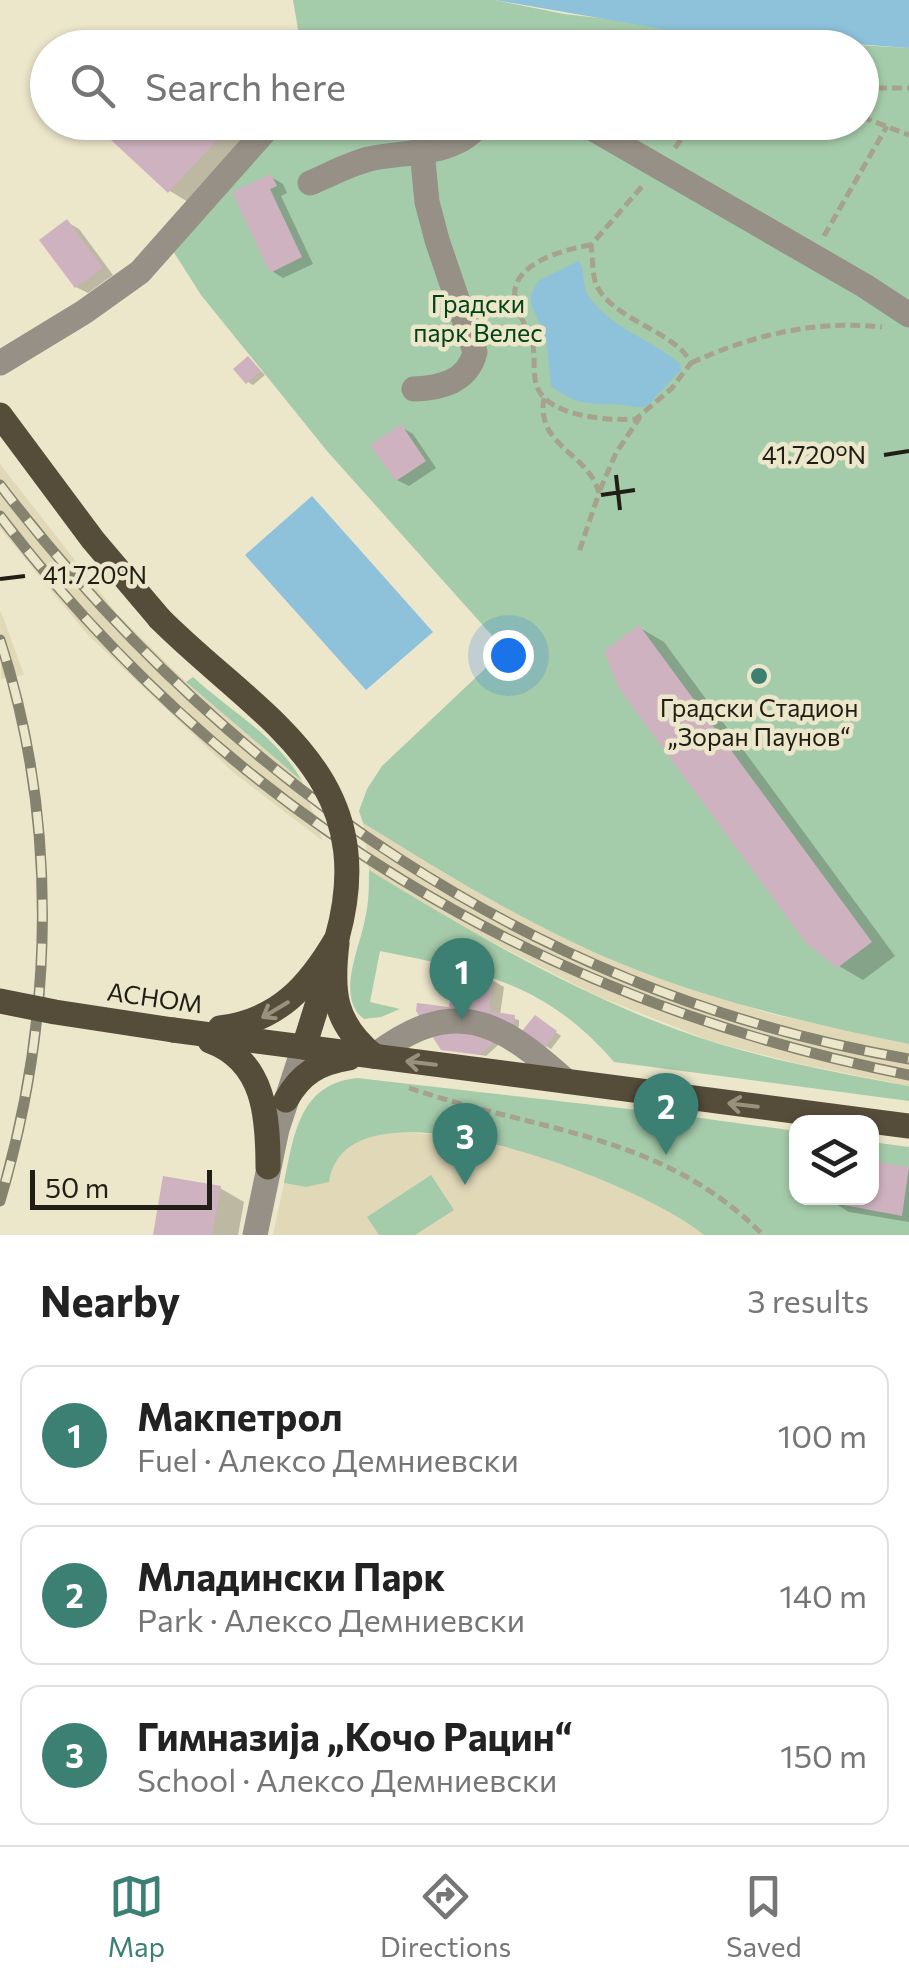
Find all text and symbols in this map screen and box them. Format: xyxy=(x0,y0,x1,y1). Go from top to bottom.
search box xyxy=(30,30,879,140)
icon: search xyxy=(65,58,120,113)
text: Search here xyxy=(145,62,346,109)
park label: Градски парк Велес xyxy=(413,288,543,347)
text: 41.720°N xyxy=(762,439,866,469)
text: 41.720°N xyxy=(43,559,147,589)
your location xyxy=(483,630,534,681)
marker: Градски Стадион „Зоран Паунов“ xyxy=(748,665,770,687)
place label: Градски Стадион „Зоран Паунов“ xyxy=(660,692,858,751)
pin: 1 xyxy=(430,938,494,1020)
street label: АСНОМ xyxy=(105,975,205,1019)
one-way arrow xyxy=(261,1000,290,1020)
one-way arrow xyxy=(405,1053,437,1071)
pin: 2 xyxy=(634,1072,698,1155)
one-way arrow xyxy=(727,1095,760,1114)
pin: 3 xyxy=(432,1102,498,1185)
map controls xyxy=(789,1115,879,1205)
button: layers xyxy=(789,1115,879,1205)
scale bar xyxy=(30,1165,212,1210)
text: 50 m xyxy=(45,1170,109,1204)
text: Nearby xyxy=(40,1274,180,1326)
text: 3 results xyxy=(747,1280,869,1320)
text: Макпетрол xyxy=(137,1392,343,1439)
text: 1 xyxy=(67,1415,82,1455)
text: 100 m xyxy=(778,1415,867,1455)
text: Fuel · Алексо Демниевски xyxy=(137,1439,519,1479)
text: Младински Парк xyxy=(137,1552,445,1599)
text: 2 xyxy=(65,1575,84,1615)
text: 140 m xyxy=(779,1575,867,1615)
text: Park · Алексо Демниевски xyxy=(137,1599,525,1639)
text: Гимназија „Кочо Рацин“ xyxy=(137,1712,572,1759)
text: 3 xyxy=(65,1735,84,1775)
text: 150 m xyxy=(780,1735,867,1775)
text: School · Алексо Демниевски xyxy=(137,1759,557,1799)
tab: Map xyxy=(107,1869,165,1963)
tab: Directions xyxy=(380,1869,511,1963)
tab: Saved xyxy=(726,1869,802,1963)

